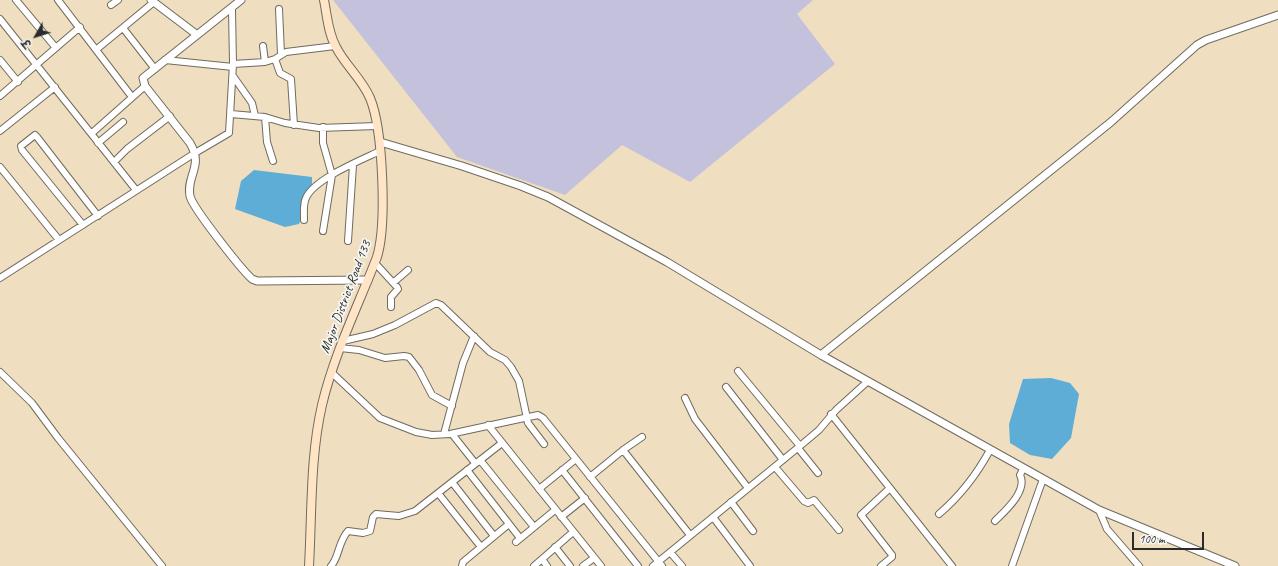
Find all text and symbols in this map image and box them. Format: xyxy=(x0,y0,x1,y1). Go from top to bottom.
north arrow xyxy=(16,16,56,56)
text: उ xyxy=(19,36,34,51)
street label: Major District Road 133 xyxy=(317,238,375,356)
scale bar xyxy=(1134,524,1206,550)
text: 100 m xyxy=(1139,531,1165,547)

